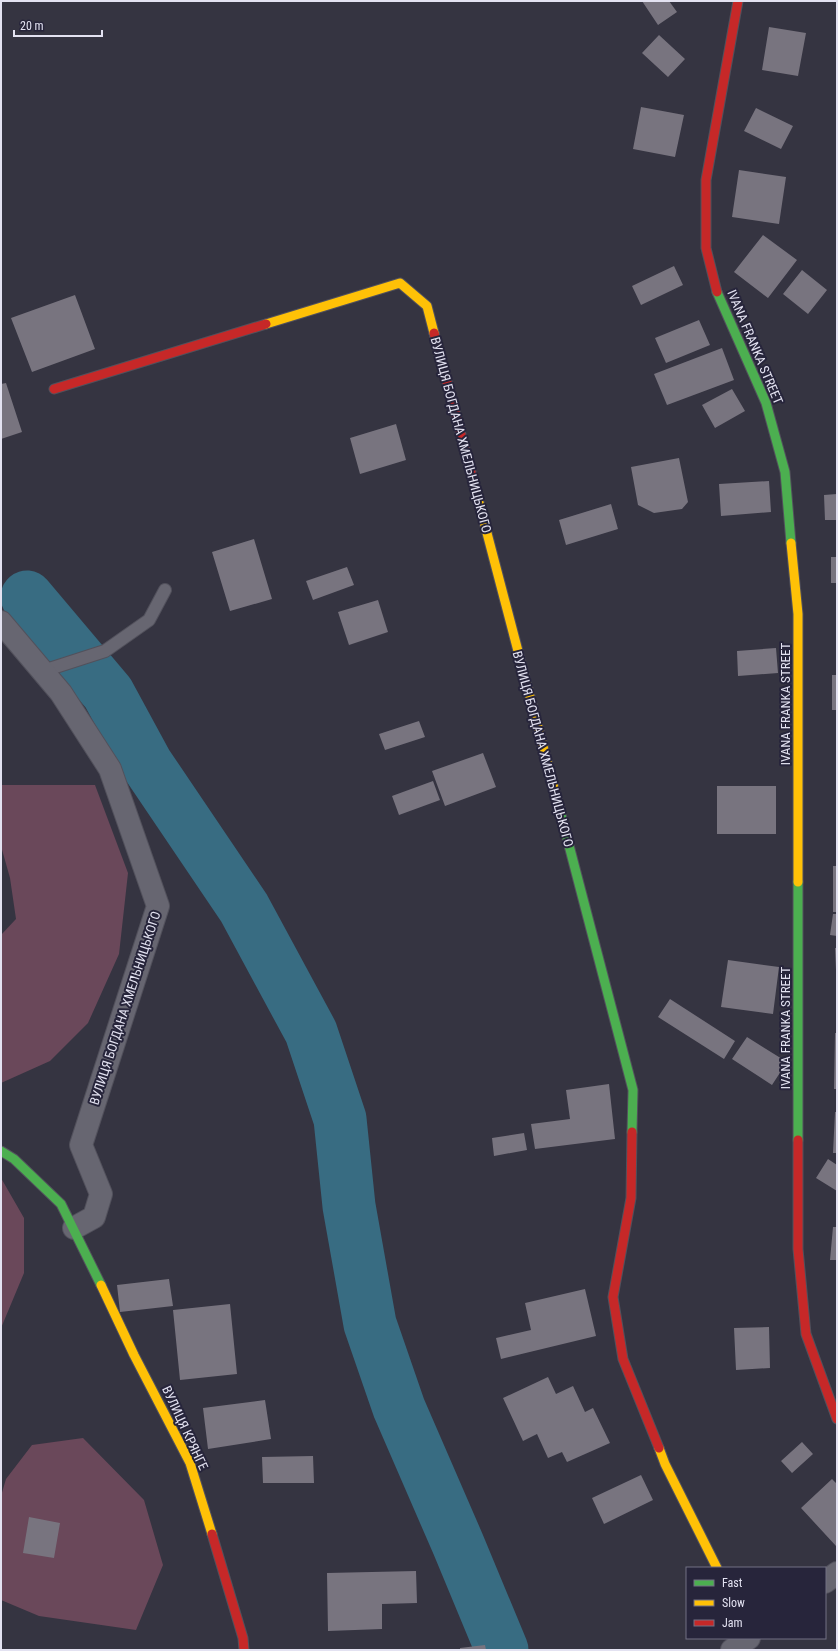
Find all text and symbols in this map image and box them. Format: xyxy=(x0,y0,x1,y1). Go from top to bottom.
scale bar xyxy=(14,12,102,38)
text: 20 m xyxy=(20,19,44,33)
street label: IVANA FRANKA STREET xyxy=(724,288,786,407)
street label: ВУЛИЦЯ БОГДАНА ХМЕЛЬНИЦЬКОГО xyxy=(428,335,494,535)
street label: IVANA FRANKA STREET xyxy=(778,642,793,765)
street label: ВУЛИЦЯ БОГДАНА ХМЕЛЬНИЦЬКОГО xyxy=(510,649,576,849)
street label: ВУЛИЦЯ БОГДАНА ХМЕЛЬНИЦЬКОГО xyxy=(87,909,163,1107)
street label: IVANA FRANKA STREET xyxy=(778,966,793,1089)
street label: ВУЛИЦЯ КРЯНГЕ xyxy=(159,1384,211,1472)
legend xyxy=(686,1567,826,1639)
text: Fast xyxy=(722,1576,743,1590)
text: Slow xyxy=(722,1596,745,1610)
text: Jam xyxy=(722,1616,743,1630)

